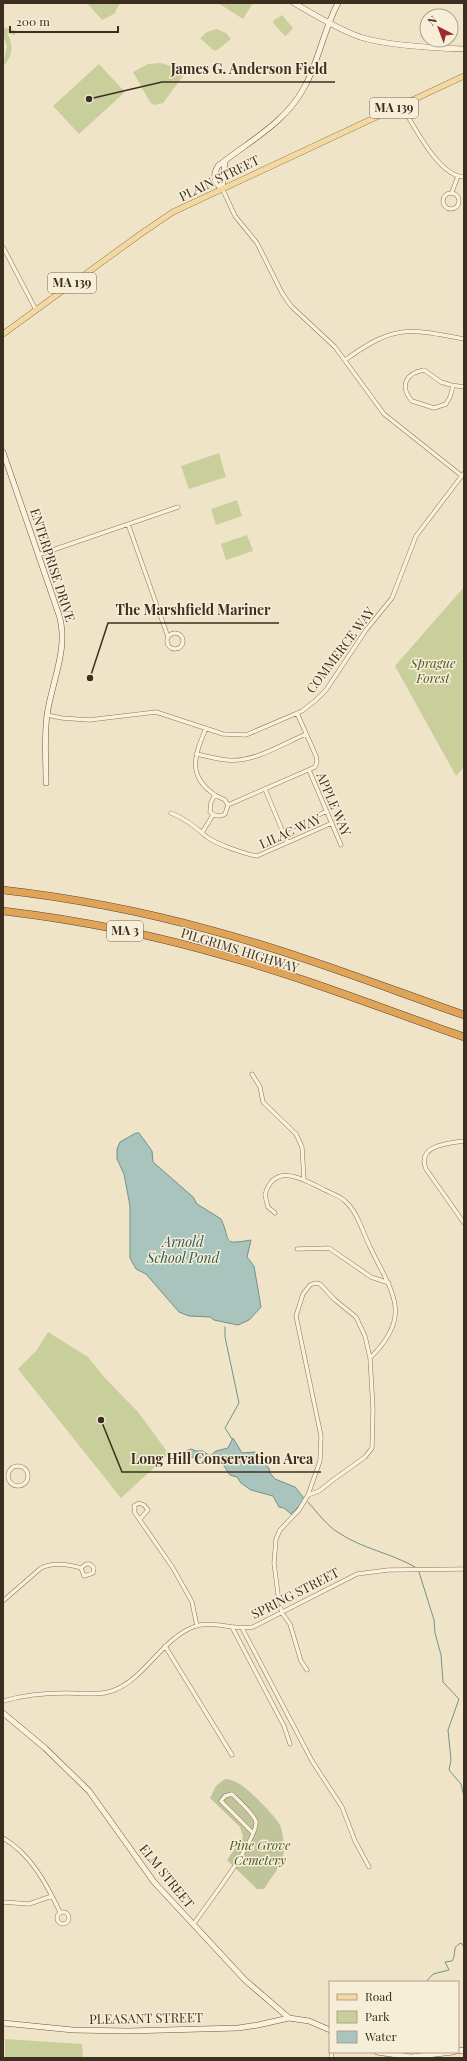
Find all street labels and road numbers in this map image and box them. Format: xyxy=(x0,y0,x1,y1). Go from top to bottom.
road number: MA 139 xyxy=(370,98,418,118)
street label: PLAIN STREET xyxy=(176,151,262,204)
road number: MA 139 xyxy=(48,273,96,293)
street label: ENTERPRISE DRIVE xyxy=(27,506,80,624)
street label: COMMERCE WAY xyxy=(302,603,378,696)
street label: APPLE WAY xyxy=(313,768,356,839)
street label: LILAC WAY xyxy=(256,809,324,852)
road number: MA 3 xyxy=(107,921,143,941)
street label: PILGRIMS HIGHWAY xyxy=(179,923,302,976)
street label: SPRING STREET xyxy=(248,1563,342,1622)
street label: ELM STREET xyxy=(136,1840,198,1911)
street label: PLEASANT STREET xyxy=(89,2008,203,2027)

